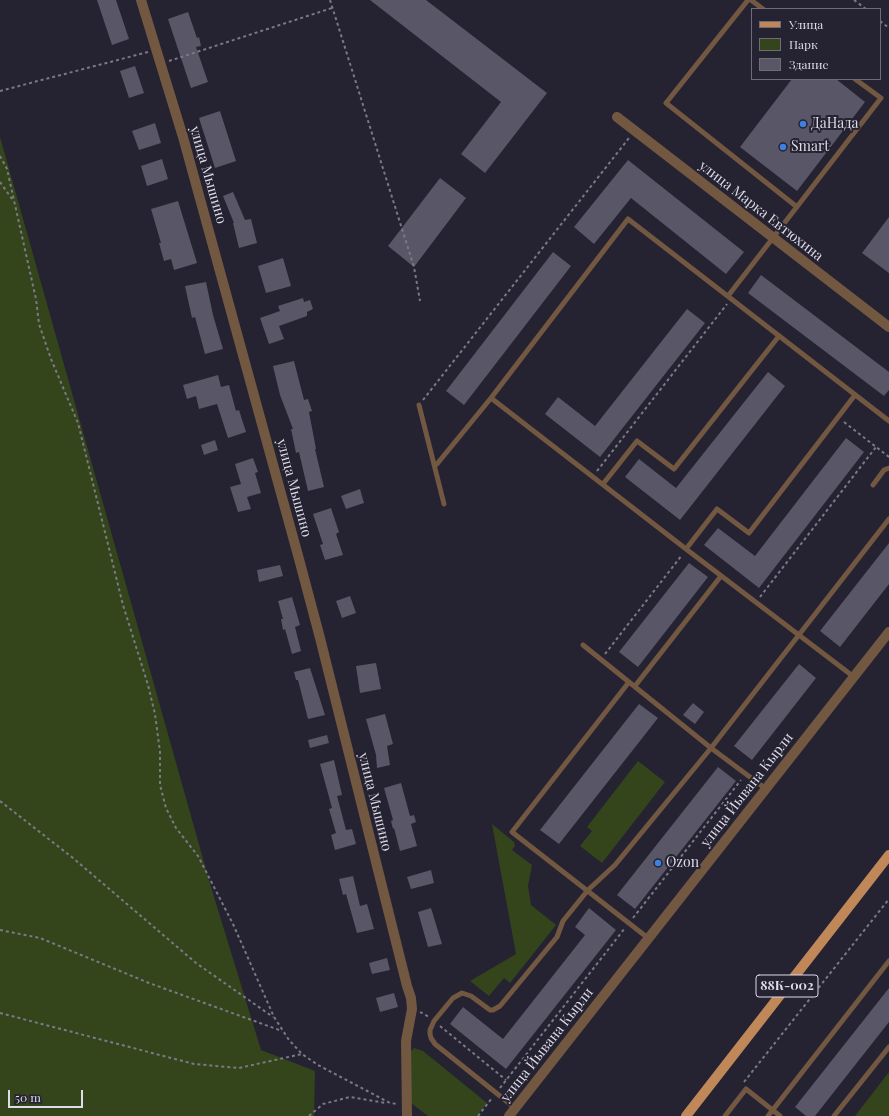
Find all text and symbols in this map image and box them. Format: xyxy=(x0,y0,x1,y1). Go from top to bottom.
legend xyxy=(751,8,881,80)
text: Улица xyxy=(789,16,823,32)
text: Парк xyxy=(789,36,818,52)
text: Здание xyxy=(789,56,829,72)
place label: ДаНада xyxy=(811,116,859,132)
marker: ДаНада xyxy=(798,119,808,129)
street label: улица Мышино xyxy=(186,124,230,226)
place label: Smart xyxy=(791,139,829,155)
marker: Smart xyxy=(778,142,788,152)
street label: улица Марка Евтюхина xyxy=(696,157,826,265)
street label: улица Мышино xyxy=(273,437,315,539)
street label: улица Йывана Кырли xyxy=(697,730,797,850)
street label: улица Мышино xyxy=(355,751,395,853)
place label: Ozon xyxy=(666,855,699,871)
marker: Ozon xyxy=(653,858,663,868)
road number: 88К-002 xyxy=(756,975,818,997)
street label: улица Йывана Кырли xyxy=(497,985,597,1105)
scale bar xyxy=(10,1082,85,1108)
text: 50 m xyxy=(15,1089,41,1105)

